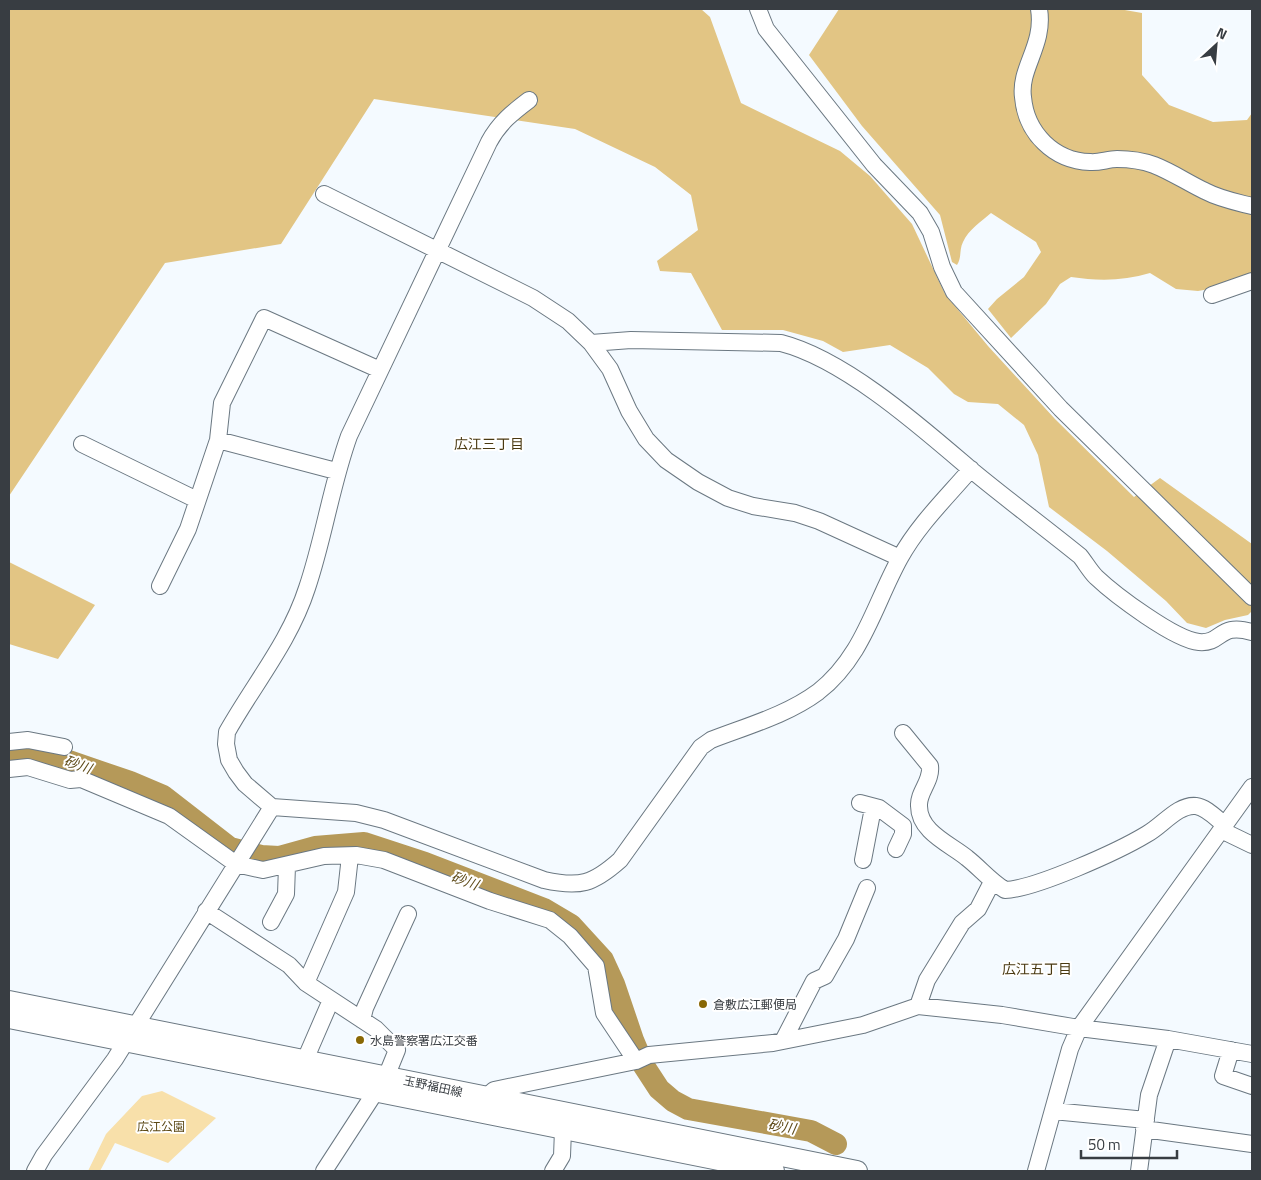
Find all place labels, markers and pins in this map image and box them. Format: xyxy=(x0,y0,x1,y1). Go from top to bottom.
place label: 倉敷広江郵便局 xyxy=(713,995,797,1014)
marker: 倉敷広江郵便局 xyxy=(697,998,709,1010)
place label: 水島警察署広江交番 xyxy=(370,1031,478,1050)
marker: 水島警察署広江交番 xyxy=(354,1034,366,1046)

